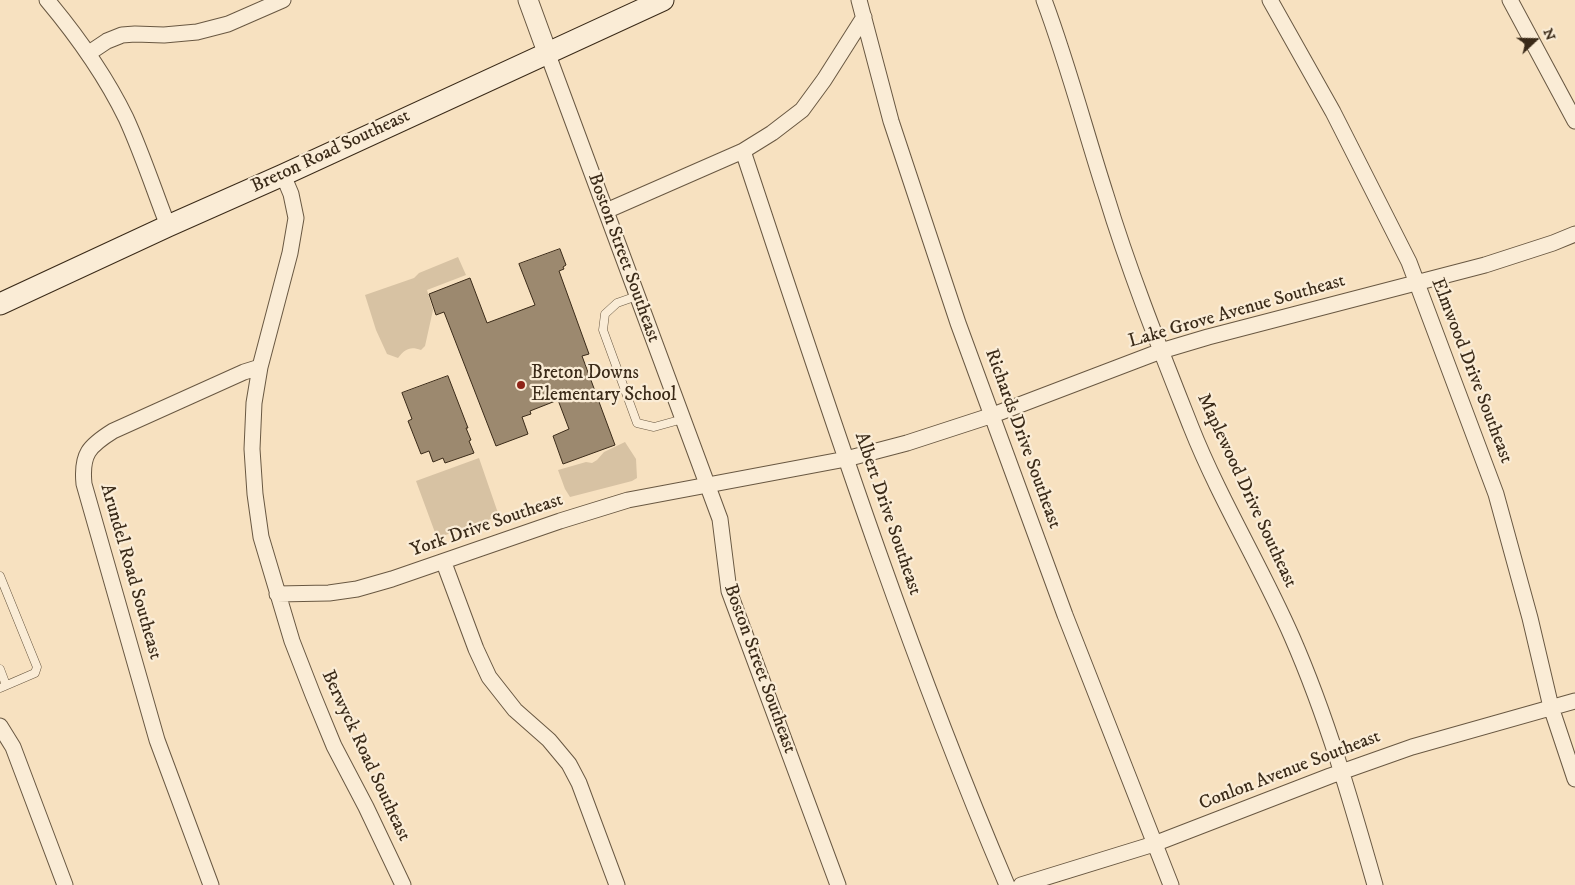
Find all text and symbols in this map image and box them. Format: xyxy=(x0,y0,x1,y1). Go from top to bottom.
north arrow xyxy=(1510,15,1560,65)
text: N xyxy=(1539,26,1559,43)
street label: Breton Road Southeast xyxy=(248,105,414,199)
street label: Boston Street Southeast xyxy=(582,170,664,346)
street label: Lake Grove Avenue Southeast xyxy=(1126,270,1348,354)
street label: Elmwood Drive Southeast xyxy=(1425,275,1517,467)
street label: Richards Drive Southeast xyxy=(979,346,1065,532)
place label: Breton Downs Elementary School xyxy=(531,363,676,407)
marker: Breton Downs Elementary School xyxy=(515,379,527,391)
street label: Maplewood Drive Southeast xyxy=(1191,390,1301,592)
street label: Albert Drive Southeast xyxy=(848,429,926,599)
street label: Arundel Road Southeast xyxy=(94,482,166,662)
street label: York Drive Southeast xyxy=(408,489,566,563)
street label: Boston Street Southeast xyxy=(718,581,800,757)
street label: Berwyck Road Southeast xyxy=(315,667,415,845)
street label: Conlon Avenue Southeast xyxy=(1196,726,1384,816)

